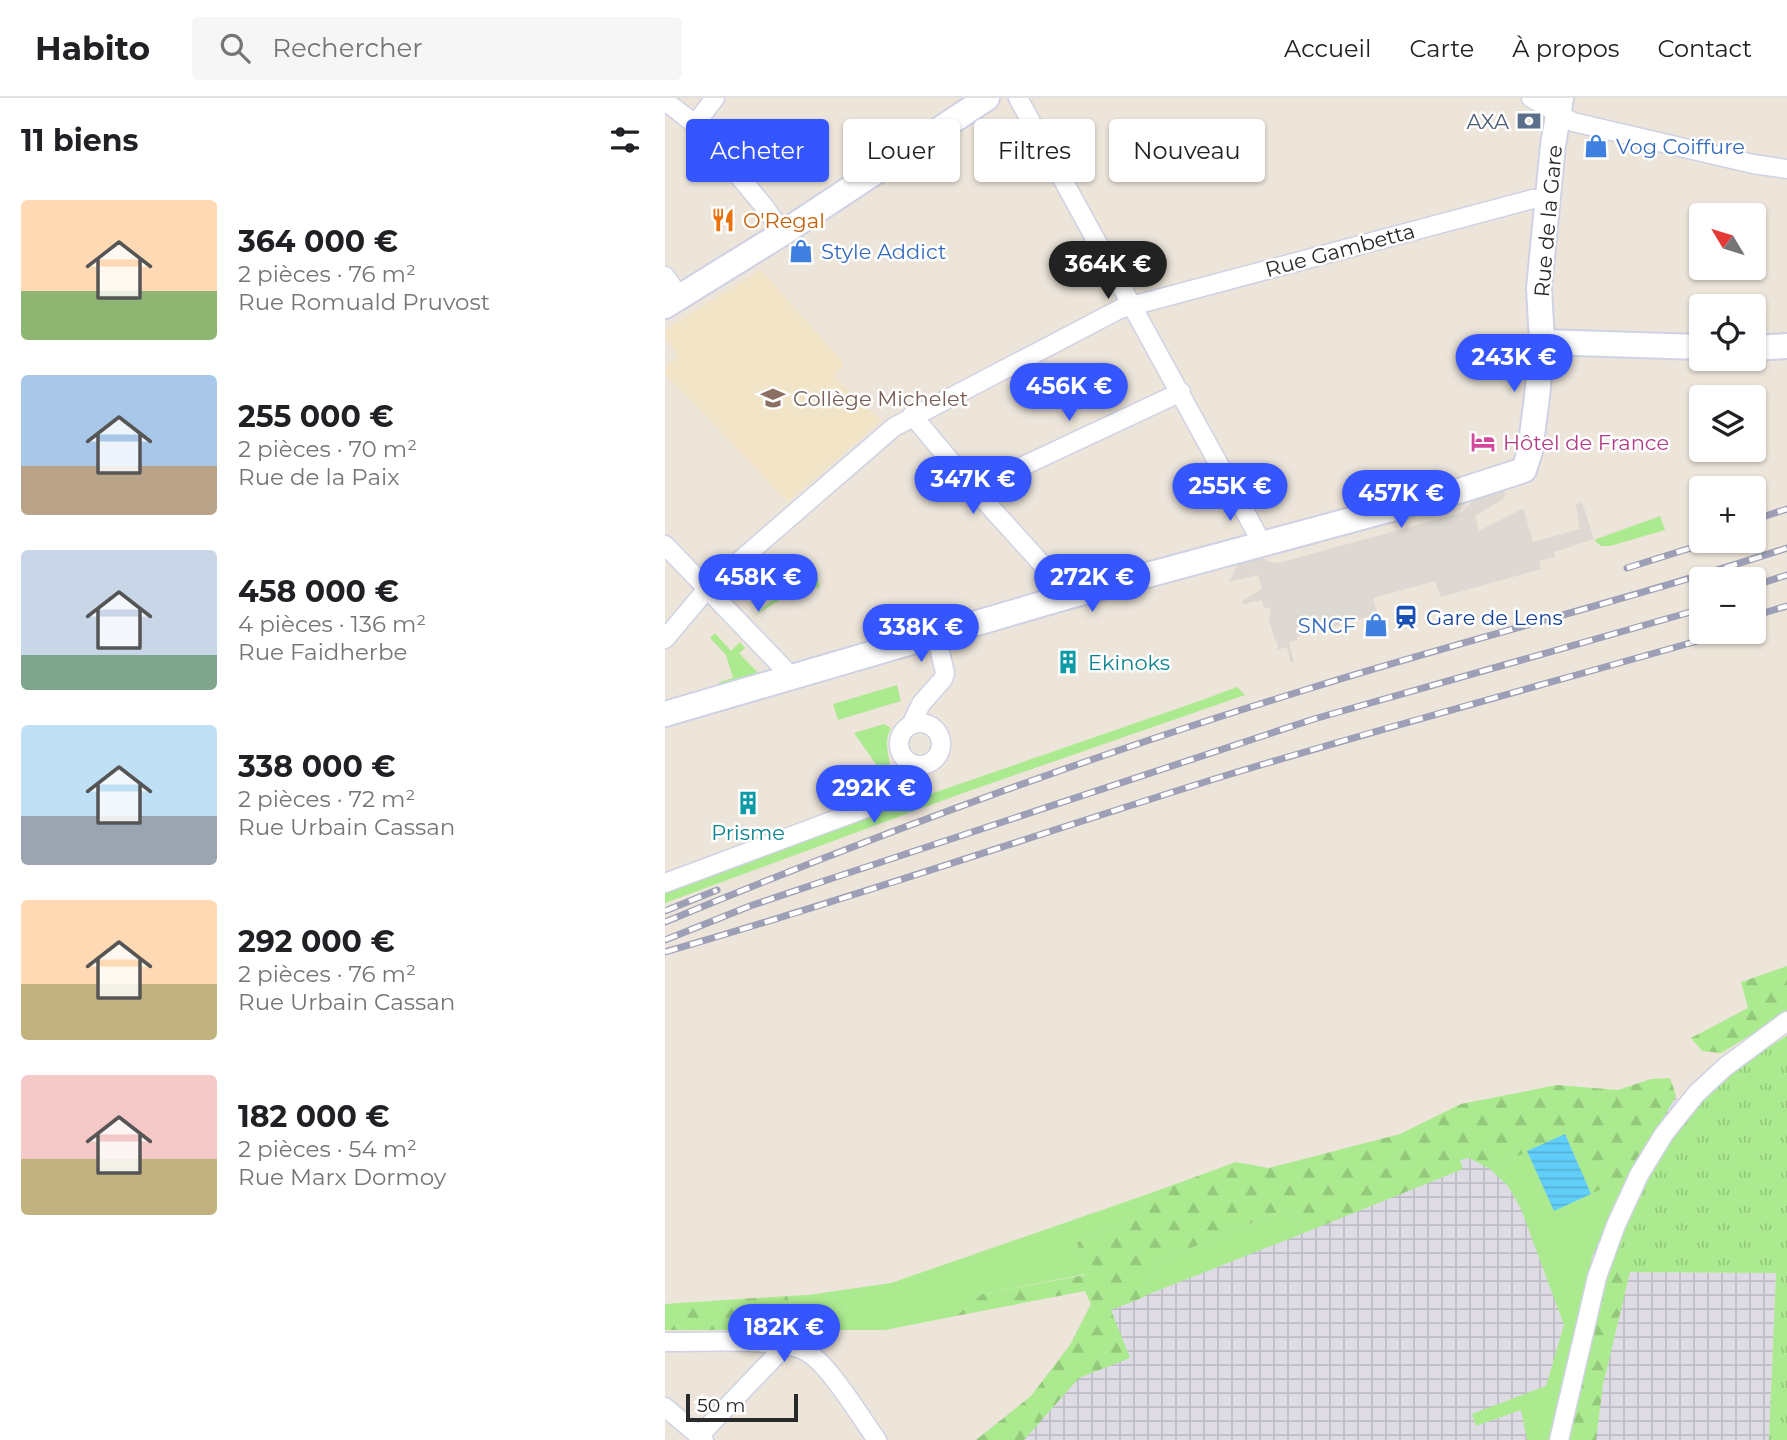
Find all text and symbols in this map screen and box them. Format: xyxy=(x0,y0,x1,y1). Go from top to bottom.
search box xyxy=(192,17,682,80)
text: Habito xyxy=(35,28,150,68)
icon: search xyxy=(216,29,254,67)
text: Rechercher xyxy=(272,32,423,64)
text: Accueil xyxy=(1284,34,1371,63)
text: Carte xyxy=(1409,34,1474,63)
text: À propos xyxy=(1512,34,1619,63)
text: Contact xyxy=(1657,34,1752,63)
bank icon: AXA xyxy=(1515,107,1543,135)
place label: AXA xyxy=(1466,109,1510,134)
chip: Acheter xyxy=(686,119,829,182)
chip: Louer xyxy=(843,119,960,182)
chip: Filtres xyxy=(974,119,1095,182)
chip: Nouveau xyxy=(1109,119,1265,182)
icon: filters xyxy=(606,121,644,159)
text: 11 biens xyxy=(21,122,138,159)
shop icon: Vog Coiffure xyxy=(1582,132,1610,160)
place label: Vog Coiffure xyxy=(1616,134,1745,159)
street label: Rue de la Gare xyxy=(1529,144,1567,298)
north arrow xyxy=(1689,203,1766,280)
map controls xyxy=(1689,203,1766,644)
restaurant icon: O'Regal xyxy=(709,206,737,234)
place label: O'Regal xyxy=(743,208,825,233)
street label: Rue Gambetta xyxy=(1262,218,1418,282)
text: 364 000 € xyxy=(238,223,398,260)
icon: home xyxy=(77,228,161,312)
shop icon: Style Addict xyxy=(787,237,815,265)
place label: Style Addict xyxy=(821,239,946,264)
pin: 364K € xyxy=(1051,242,1165,301)
text: 364K € xyxy=(1065,250,1151,278)
text: 2 pièces · 76 m² xyxy=(238,260,416,288)
text: Rue Romuald Pruvost xyxy=(238,288,490,316)
button: locate xyxy=(1689,294,1766,371)
pin: 243K € xyxy=(1457,334,1571,394)
text: 243K € xyxy=(1472,343,1556,371)
pin: 456K € xyxy=(1012,364,1126,423)
text: 456K € xyxy=(1026,372,1112,400)
school or university icon: Collège Michelet xyxy=(759,384,787,412)
button: layers xyxy=(1689,385,1766,462)
place label: Collège Michelet xyxy=(793,386,968,411)
text: 255 000 € xyxy=(238,398,394,435)
icon: home xyxy=(77,403,161,487)
hotel icon: Hôtel de France xyxy=(1469,428,1497,456)
place label: Hôtel de France xyxy=(1503,430,1669,455)
text: 2 pièces · 70 m² xyxy=(238,435,417,463)
pin: 347K € xyxy=(916,456,1030,516)
text: Rue de la Paix xyxy=(238,463,400,491)
pin: 255K € xyxy=(1173,464,1287,523)
text: 347K € xyxy=(931,465,1015,493)
pin: 457K € xyxy=(1344,470,1458,530)
text: 255K € xyxy=(1188,472,1272,500)
button: + xyxy=(1689,476,1766,553)
text: 457K € xyxy=(1358,479,1444,507)
pin: 458K € xyxy=(701,554,815,614)
pin: 272K € xyxy=(1035,554,1149,614)
text: 458K € xyxy=(715,563,801,591)
text: 272K € xyxy=(1050,563,1134,591)
button: − xyxy=(1689,567,1766,644)
text: 458 000 € xyxy=(238,573,399,610)
icon: home xyxy=(77,578,161,662)
station icon: Gare de Lens xyxy=(1392,603,1420,631)
pin: 338K € xyxy=(864,604,978,664)
place label: Gare de Lens xyxy=(1426,605,1563,630)
text: 4 pièces · 136 m² xyxy=(238,610,426,638)
shop icon: SNCF xyxy=(1362,611,1390,639)
text: 338K € xyxy=(879,613,963,641)
place label: SNCF xyxy=(1298,613,1356,638)
text: Rue Faidherbe xyxy=(238,638,407,666)
building icon: Ekinoks xyxy=(1054,648,1082,676)
place label: Ekinoks xyxy=(1088,650,1170,675)
text: 338 000 € xyxy=(238,748,396,785)
icon: home xyxy=(77,753,161,837)
pin: 292K € xyxy=(817,766,931,825)
text: 292K € xyxy=(832,774,916,802)
text: 2 pièces · 72 m² xyxy=(238,785,415,813)
building icon: Prisme xyxy=(734,789,762,817)
text: Rue Urbain Cassan xyxy=(238,813,455,841)
place label: Prisme xyxy=(711,820,785,845)
text: 292 000 € xyxy=(238,923,395,960)
icon: home xyxy=(77,928,161,1012)
text: 2 pièces · 76 m² xyxy=(238,960,416,988)
text: Rue Urbain Cassan xyxy=(238,988,455,1016)
text: 182 000 € xyxy=(238,1098,390,1135)
icon: home xyxy=(77,1103,161,1187)
text: 2 pièces · 54 m² xyxy=(238,1135,417,1163)
text: Rue Marx Dormoy xyxy=(238,1163,446,1191)
pin: 182K € xyxy=(727,1304,841,1364)
text: 182K € xyxy=(744,1313,824,1341)
scale bar xyxy=(686,1391,798,1423)
text: 50 m xyxy=(697,1394,745,1417)

